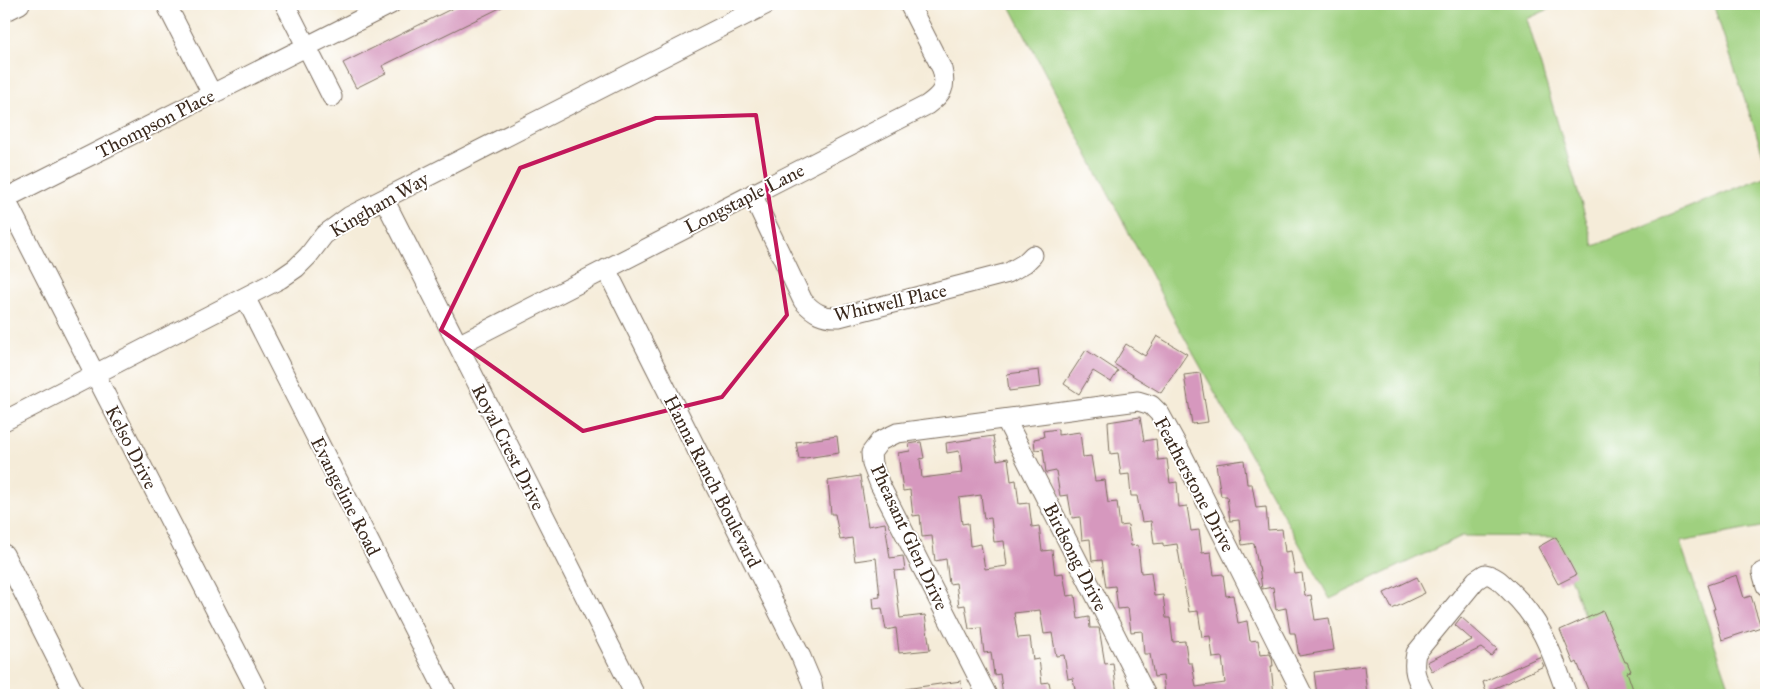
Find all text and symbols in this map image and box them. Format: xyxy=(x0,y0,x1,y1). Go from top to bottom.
street label: Thompson Place xyxy=(92,84,218,163)
street label: Longstaple Lane xyxy=(681,158,808,239)
street label: Kingham Way xyxy=(326,166,434,243)
street label: Whitwell Place xyxy=(831,278,949,327)
street label: Royal Crest Drive xyxy=(467,380,550,514)
street label: Hanna Ranch Boulevard xyxy=(659,391,766,572)
street label: Kelso Drive xyxy=(101,401,162,493)
street label: Featherstone Drive xyxy=(1149,413,1240,556)
street label: Evangeline Road xyxy=(305,433,386,560)
street label: Pheasant Glen Drive xyxy=(866,461,953,614)
street label: Birdsong Drive xyxy=(1038,499,1113,616)

